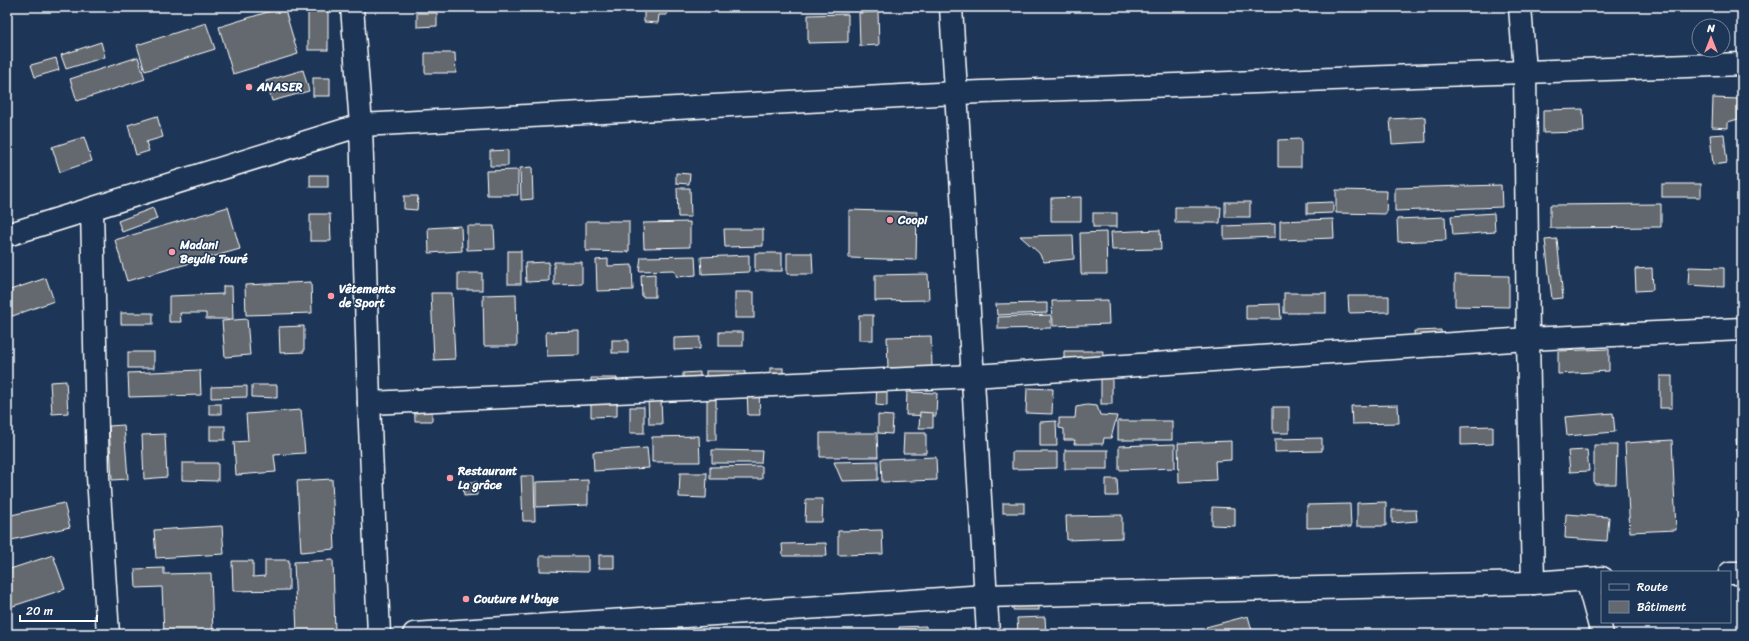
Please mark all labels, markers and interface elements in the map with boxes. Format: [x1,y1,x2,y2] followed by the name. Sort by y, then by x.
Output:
[1691,18,1731,58] north arrow
[1706,19,1715,38] text: N
[256,76,303,98] place label: ANASER
[244,82,254,92] marker: ANASER
[897,209,928,231] place label: Coopi
[885,215,895,225] marker: Coopi
[179,234,249,270] place label: Madani Beydie Touré
[167,247,177,257] marker: Madani Beydie Touré
[339,278,396,314] place label: Vêtements de Sport
[326,291,336,301] marker: Vêtements de Sport
[457,460,518,496] place label: Restaurant La grâce
[445,473,455,483] marker: Restaurant La grâce
[1601,571,1731,623] legend
[1637,576,1668,598] text: Route
[473,588,559,610] place label: Couture M'baye
[461,594,471,604] marker: Couture M'baye
[1637,596,1686,618] text: Bâtiment
[20,597,97,623] scale bar
[26,600,53,622] text: 20 m

